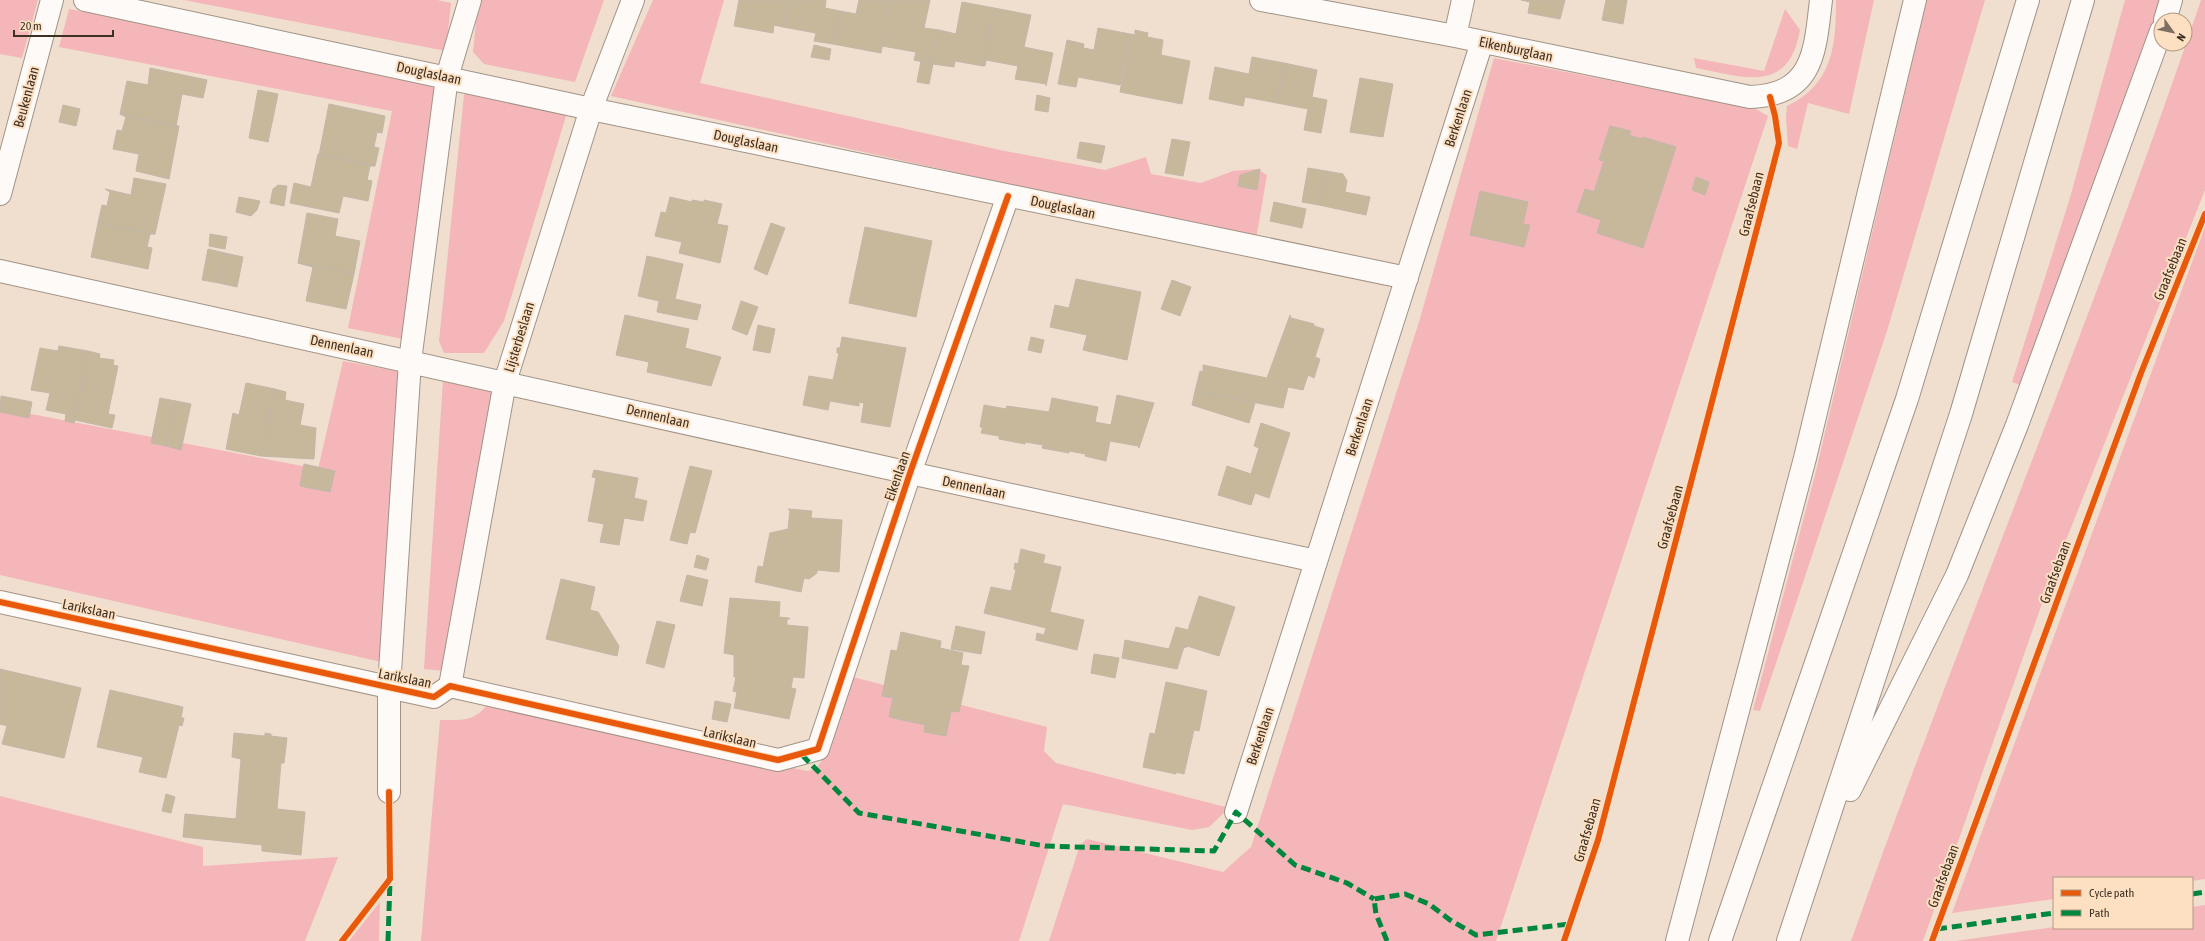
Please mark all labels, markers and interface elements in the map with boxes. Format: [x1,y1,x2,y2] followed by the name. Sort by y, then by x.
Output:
[14,12,113,38] scale bar
[2153,12,2193,52] north arrow
[20,19,42,33] text: 20 m
[2175,31,2188,43] text: N
[1478,33,1554,65] street label: Eikenburglaan
[395,58,463,88] street label: Douglaslaan
[10,65,42,129] street label: Beukenlaan
[1441,87,1475,149] street label: Berkenlaan
[712,126,780,156] street label: Douglaslaan
[1735,170,1767,238] street label: Graafsebaan
[1029,192,1097,222] street label: Douglaslaan
[2150,235,2190,303] street label: Graafsebaan
[501,300,537,374] street label: Lijsterbeslaan
[309,331,375,361] street label: Dennenlaan
[1342,396,1376,458] street label: Berkenlaan
[625,401,691,431] street label: Dennenlaan
[881,449,913,503] street label: Eikenlaan
[941,472,1007,502] street label: Dennenlaan
[1654,483,1686,551] street label: Graafsebaan
[2036,538,2074,606] street label: Graafsebaan
[61,596,117,622] street label: Larikslaan
[377,665,433,691] street label: Larikslaan
[1243,705,1277,767] street label: Berkenlaan
[702,723,758,751] street label: Larikslaan
[1570,796,1604,864] street label: Graafsebaan
[1924,842,1962,910] street label: Graafsebaan
[2053,877,2193,929] legend
[2089,886,2134,900] text: Cycle path
[2089,906,2110,920] text: Path

